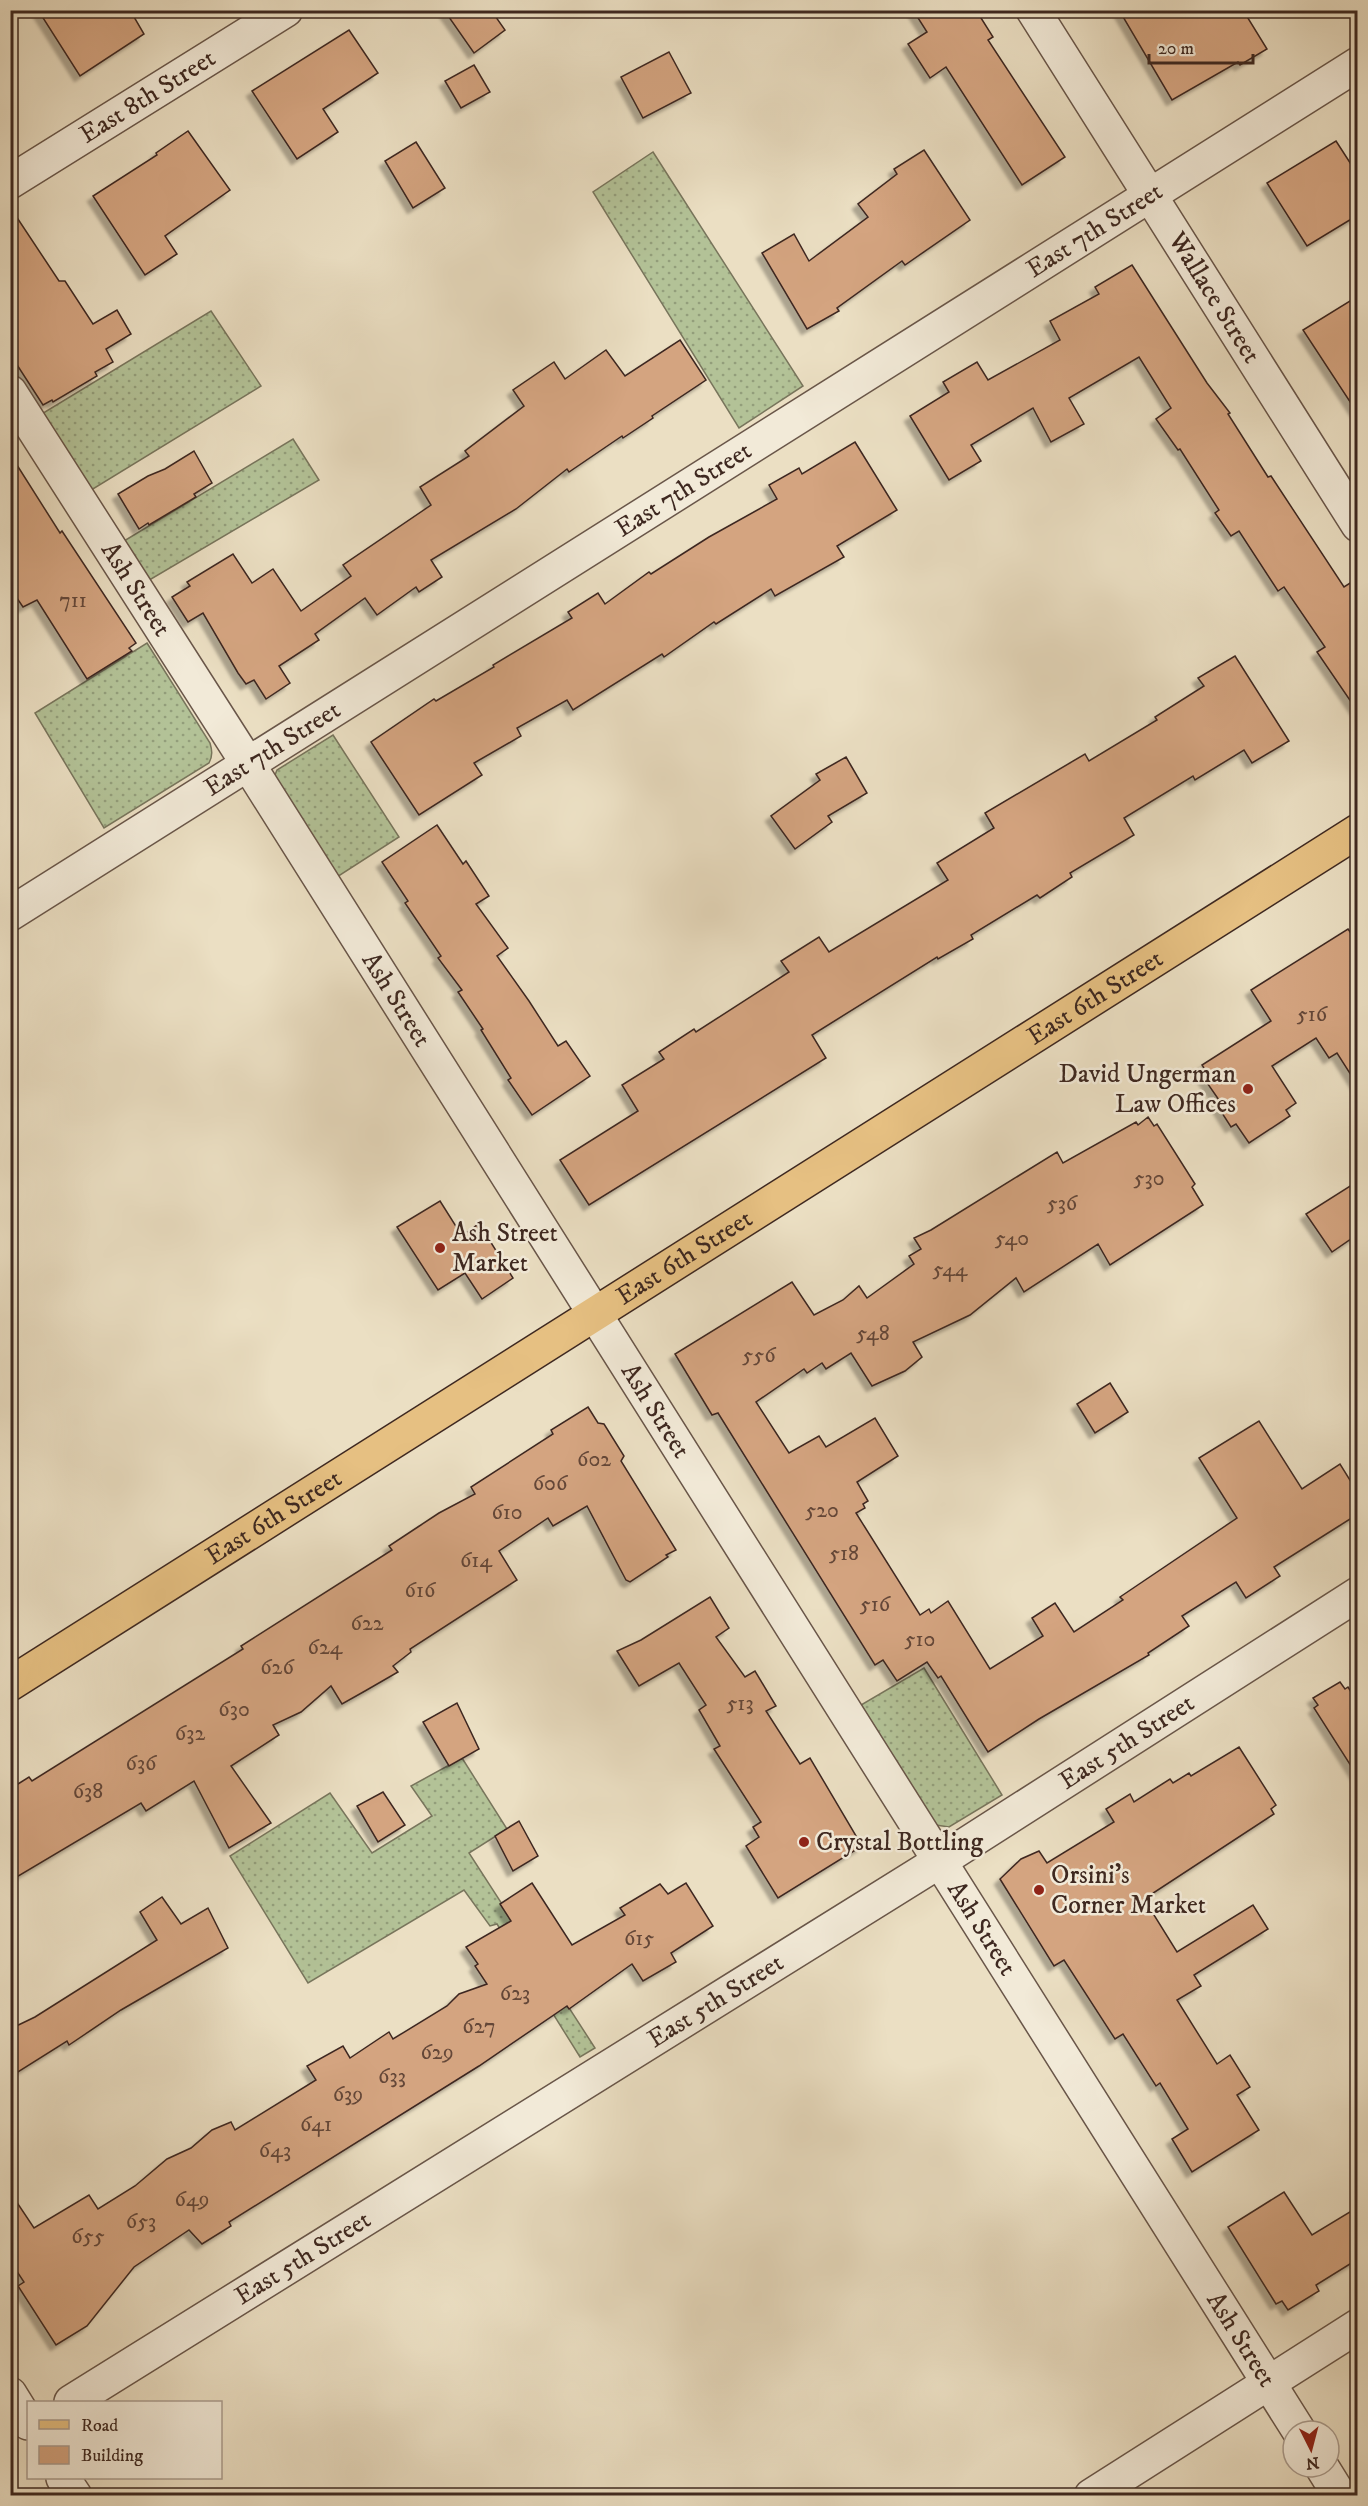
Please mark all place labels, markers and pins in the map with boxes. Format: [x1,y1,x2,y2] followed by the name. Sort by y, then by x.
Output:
[1059,1058,1236,1121] place label: David Ungerman Law Offices
[1241,1082,1255,1096] marker: David Ungerman Law Offices
[452,1217,558,1280] place label: Ash Street Market
[433,1241,447,1255] marker: Ash Street Market
[816,1826,983,1859] place label: Crystal Bottling
[797,1835,811,1849] marker: Crystal Bottling
[1051,1859,1206,1922] place label: Orsini's Corner Market
[1032,1883,1046,1897] marker: Orsini's Corner Market

